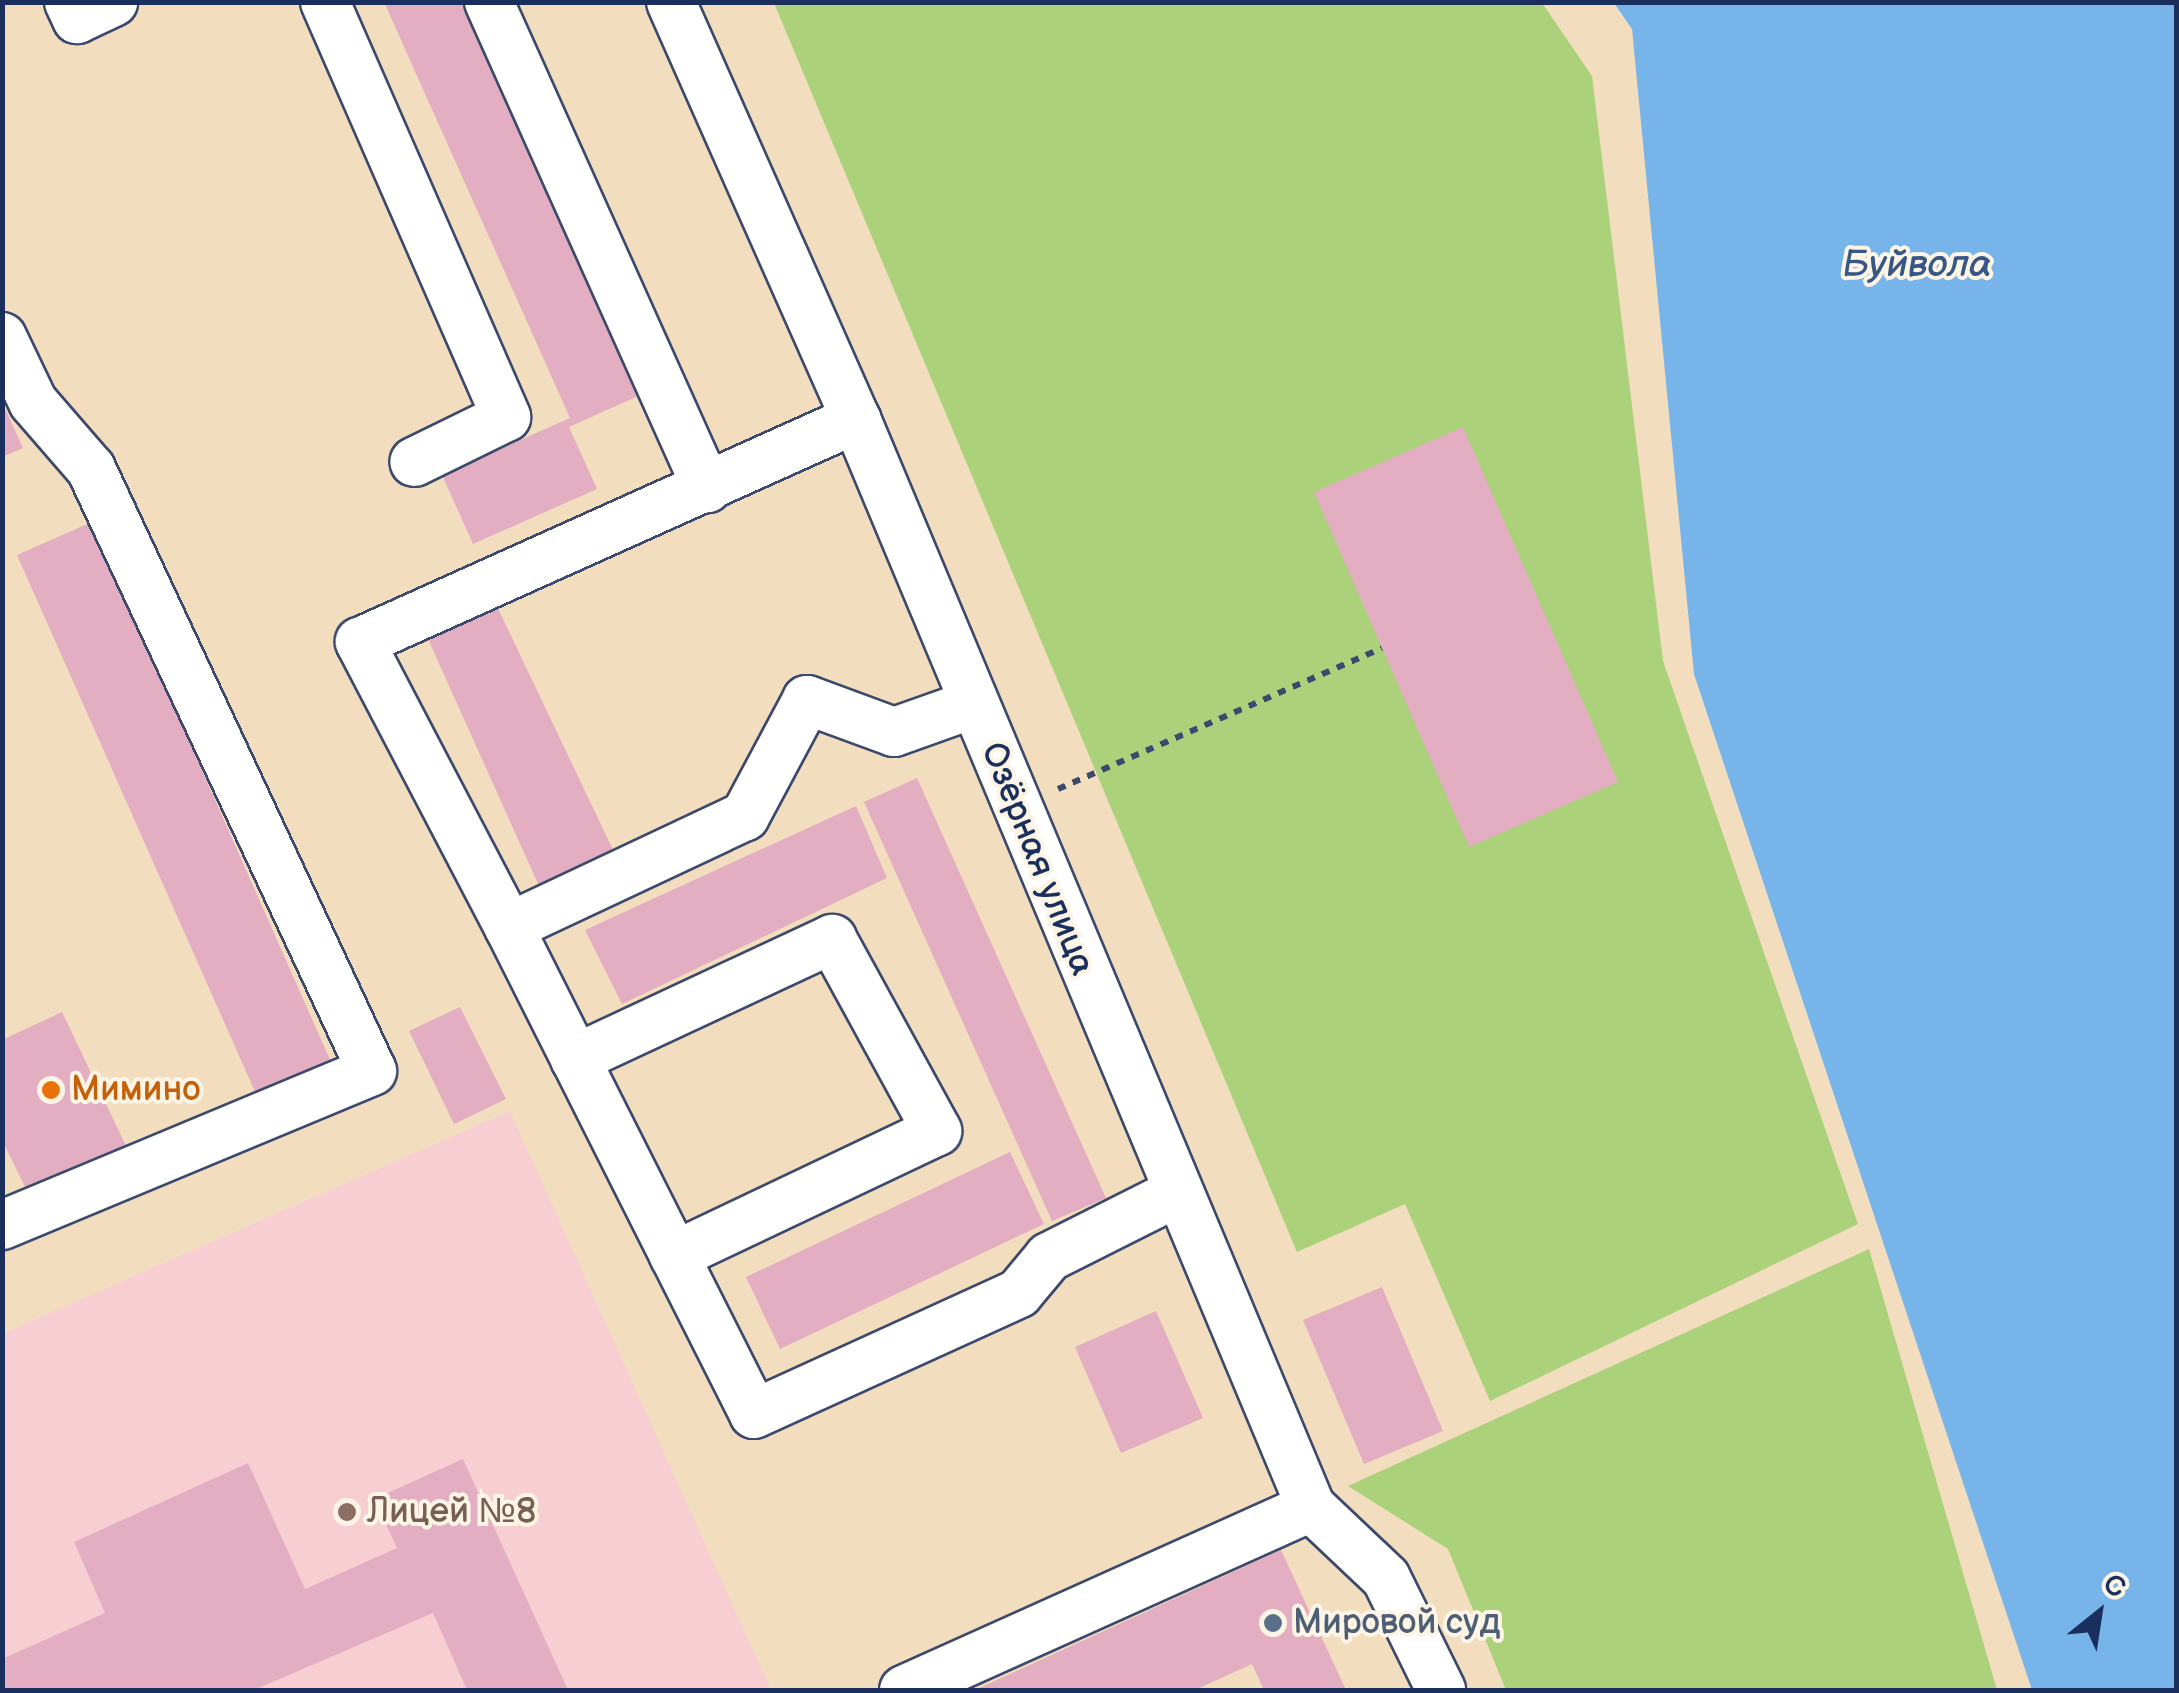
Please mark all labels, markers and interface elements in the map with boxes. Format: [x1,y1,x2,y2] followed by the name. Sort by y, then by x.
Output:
[1842,242,1992,288] water label: Буйвола
[971,737,1103,981] street label: Озёрная улица
[71,1069,200,1111] place label: Мимино
[40,1079,62,1101] marker: Мимино
[367,1491,536,1533] place label: Лицей №8
[336,1501,358,1523] marker: Лицей №8
[2049,1563,2149,1663] north arrow
[2098,1567,2131,1606] text: С
[1293,1602,1500,1644] place label: Мировой суд
[1262,1612,1284,1634] marker: Мировой суд

